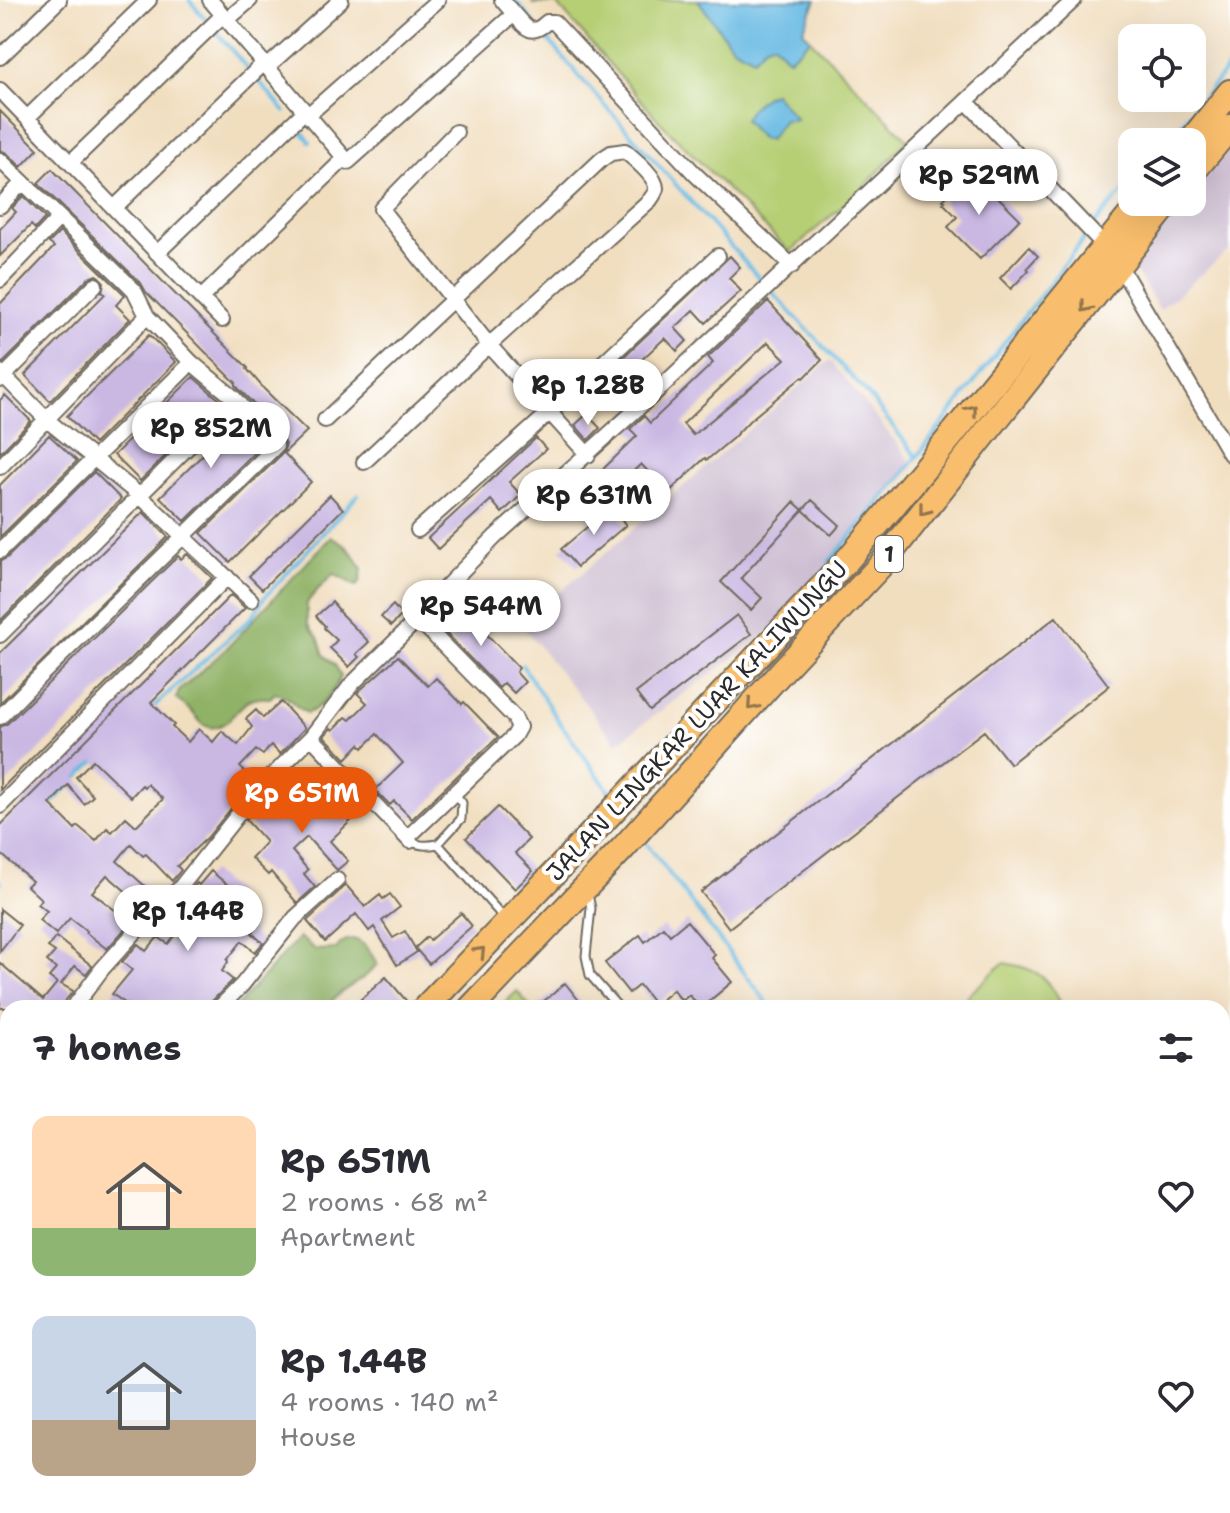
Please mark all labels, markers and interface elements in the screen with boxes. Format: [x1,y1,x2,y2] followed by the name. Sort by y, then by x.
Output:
[1118,24,1206,216] map controls
[1118,24,1206,112] button: locate
[1118,128,1206,216] button: layers
[905,149,1053,217] pin: Rp 529M
[918,157,1040,192] text: Rp 529M
[1081,298,1096,312] one-way arrow
[505,359,671,427] pin: Rp 1.28B
[531,367,645,402] text: Rp 1.28B
[137,402,285,470] pin: Rp 852M
[962,405,977,419] one-way arrow
[150,410,272,445] text: Rp 852M
[520,469,668,537] pin: Rp 631M
[536,477,652,512] text: Rp 631M
[919,501,934,516] one-way arrow
[875,536,903,572] road number: 1
[539,554,855,888] street label: JALAN LINGKAR LUAR KALIWUNGU
[407,580,555,648] pin: Rp 544M
[420,588,542,623] text: Rp 544M
[747,695,761,710] one-way arrow
[228,767,376,835] pin: Rp 651M
[244,775,360,810] text: Rp 651M
[105,885,271,953] pin: Rp 1.44B
[132,893,244,928] text: Rp 1.44B
[470,947,485,961] one-way arrow
[32,1025,181,1071] text: 7 homes
[1154,1026,1198,1070] icon: filters
[280,1138,431,1184] text: Rp 651M
[96,1148,192,1244] icon: home
[1154,1174,1198,1218] icon: heart
[280,1184,488,1219] text: 2 rooms · 68 m²
[280,1219,416,1254] text: Apartment
[280,1338,427,1384] text: Rp 1.44B
[96,1348,192,1444] icon: home
[1154,1374,1198,1418] icon: heart
[280,1384,499,1419] text: 4 rooms · 140 m²
[280,1419,356,1454] text: House

